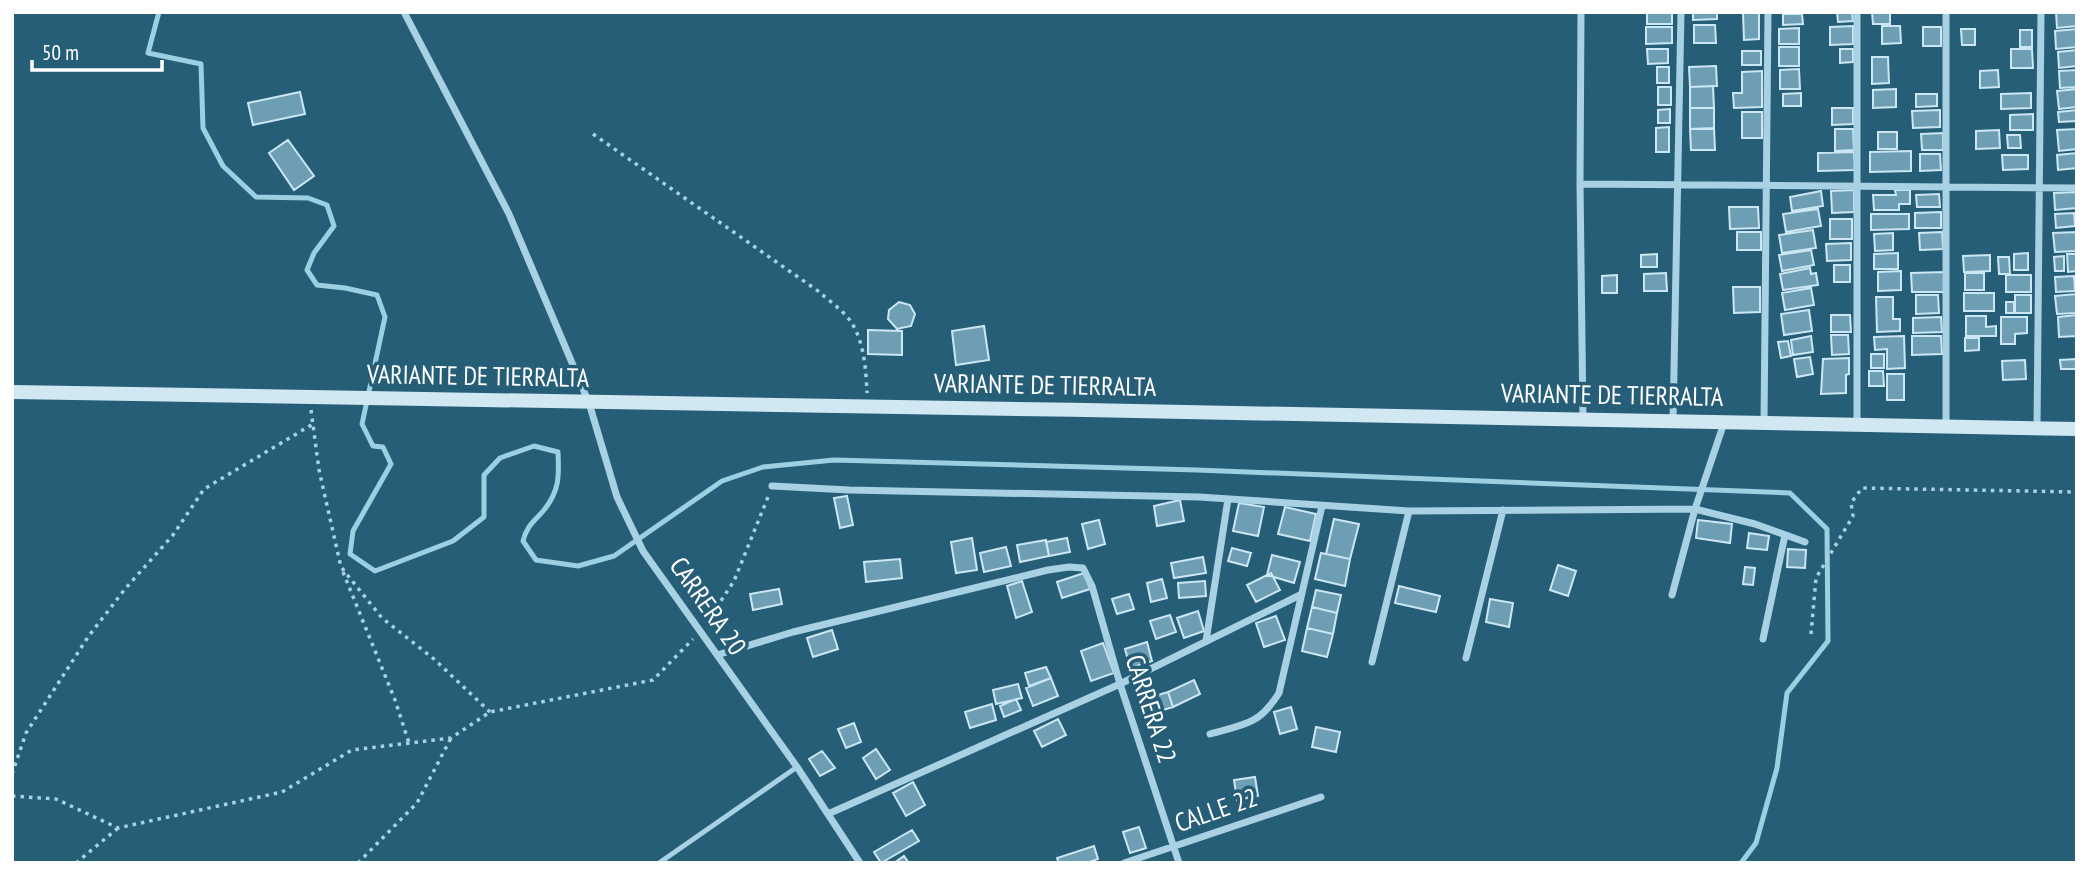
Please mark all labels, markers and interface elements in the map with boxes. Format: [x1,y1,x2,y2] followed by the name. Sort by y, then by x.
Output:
[32,28,161,72] scale bar
[42,39,79,66] text: 50 m
[366,357,590,394] street label: VARIANTE DE TIERRALTA
[933,366,1157,403] street label: VARIANTE DE TIERRALTA
[1500,376,1724,413] street label: VARIANTE DE TIERRALTA
[663,550,754,661] street label: CARRERA 20
[1118,651,1184,767] street label: CARRERA 22
[1170,780,1261,839] street label: CALLE 22

